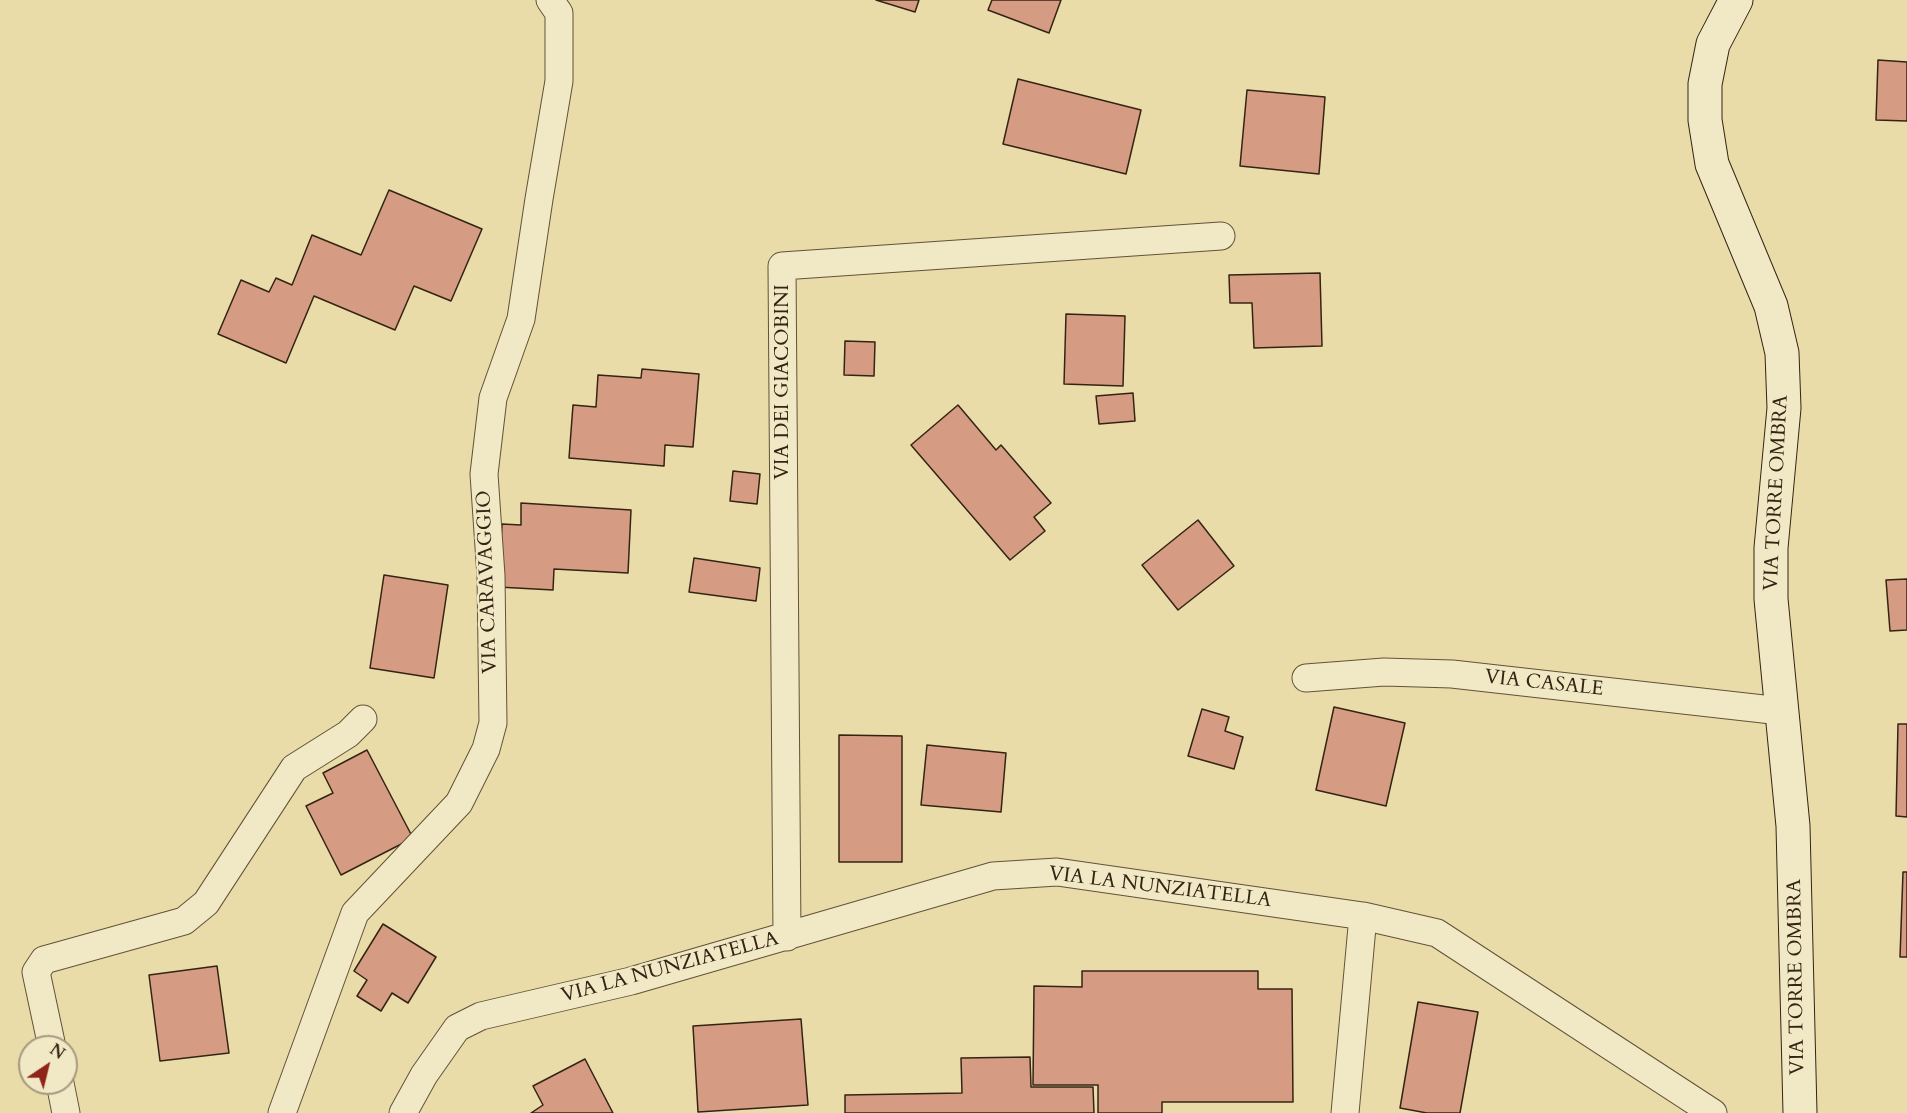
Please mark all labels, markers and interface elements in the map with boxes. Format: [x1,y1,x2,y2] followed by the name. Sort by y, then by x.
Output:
[771,284,795,480] street label: VIA DEI GIACOBINI
[1760,394,1794,592] street label: VIA TORRE OMBRA
[473,490,503,674] street label: VIA CARAVAGGIO
[1483,666,1605,702] street label: VIA CASALE
[1047,862,1273,914] street label: VIA LA NUNZIATELLA
[1783,879,1811,1075] street label: VIA TORRE OMBRA
[559,927,781,1009] street label: VIA LA NUNZIATELLA
[18,1035,78,1095] north arrow
[45,1039,69,1065] text: N

